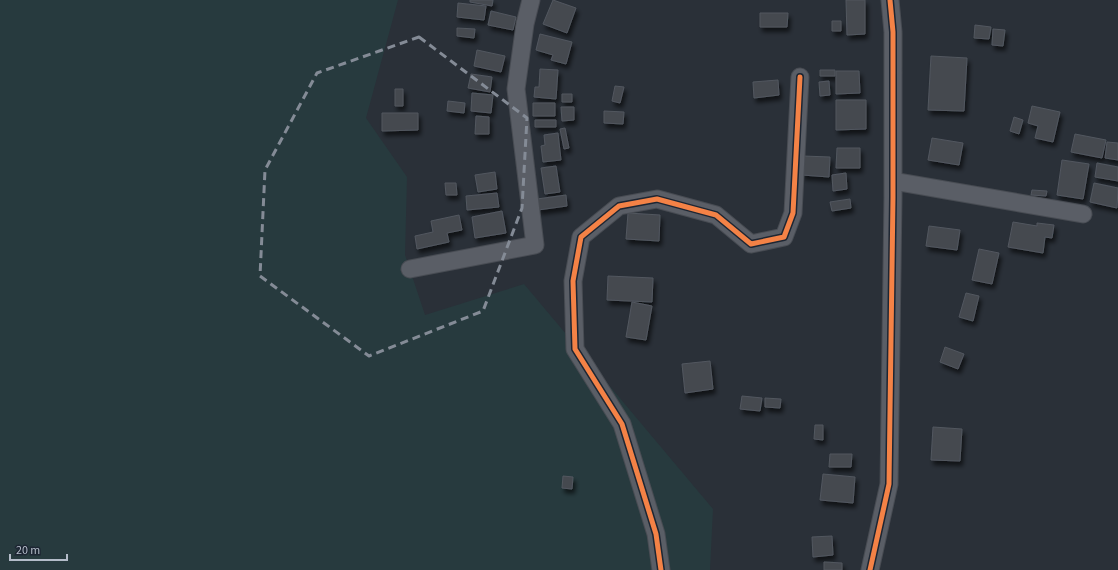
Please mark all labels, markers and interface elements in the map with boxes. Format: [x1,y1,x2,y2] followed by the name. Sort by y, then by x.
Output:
[10,536,67,562] scale bar
[16,542,40,559] text: 20 m

